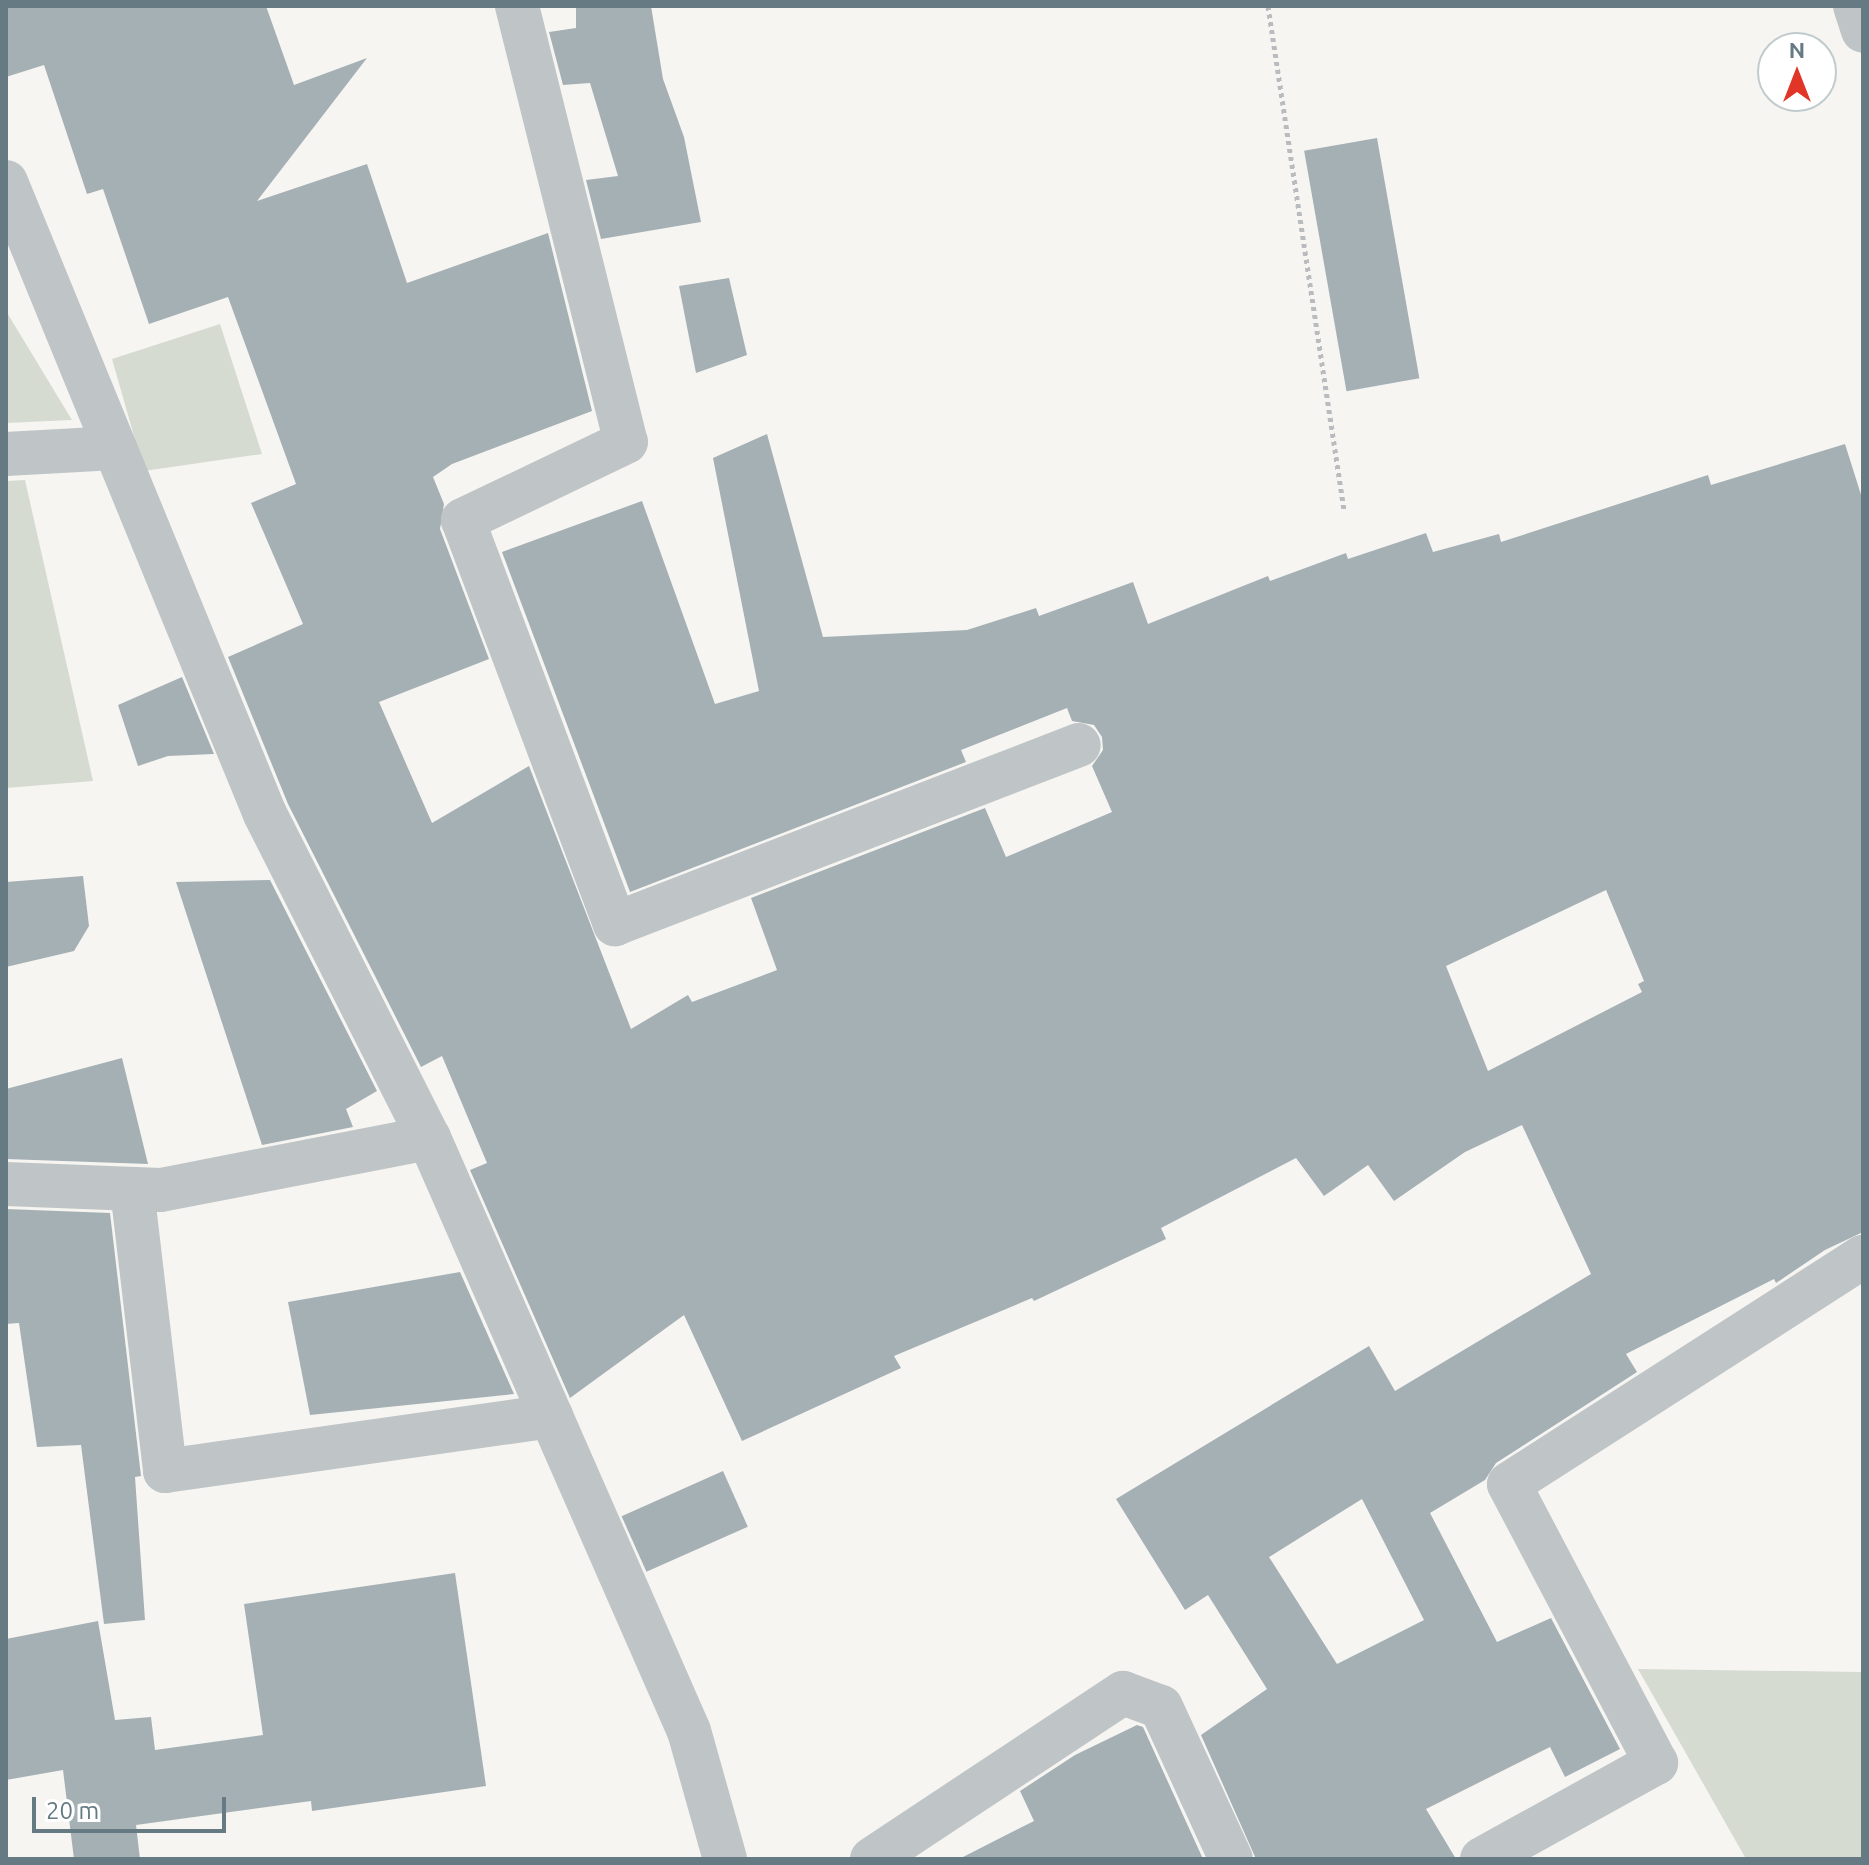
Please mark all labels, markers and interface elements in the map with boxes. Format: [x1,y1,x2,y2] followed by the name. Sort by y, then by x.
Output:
[1757,32,1837,112] north arrow
[1789,37,1805,62] text: N
[36,1781,230,1831] scale bar
[46,1797,99,1824] text: 20 m

